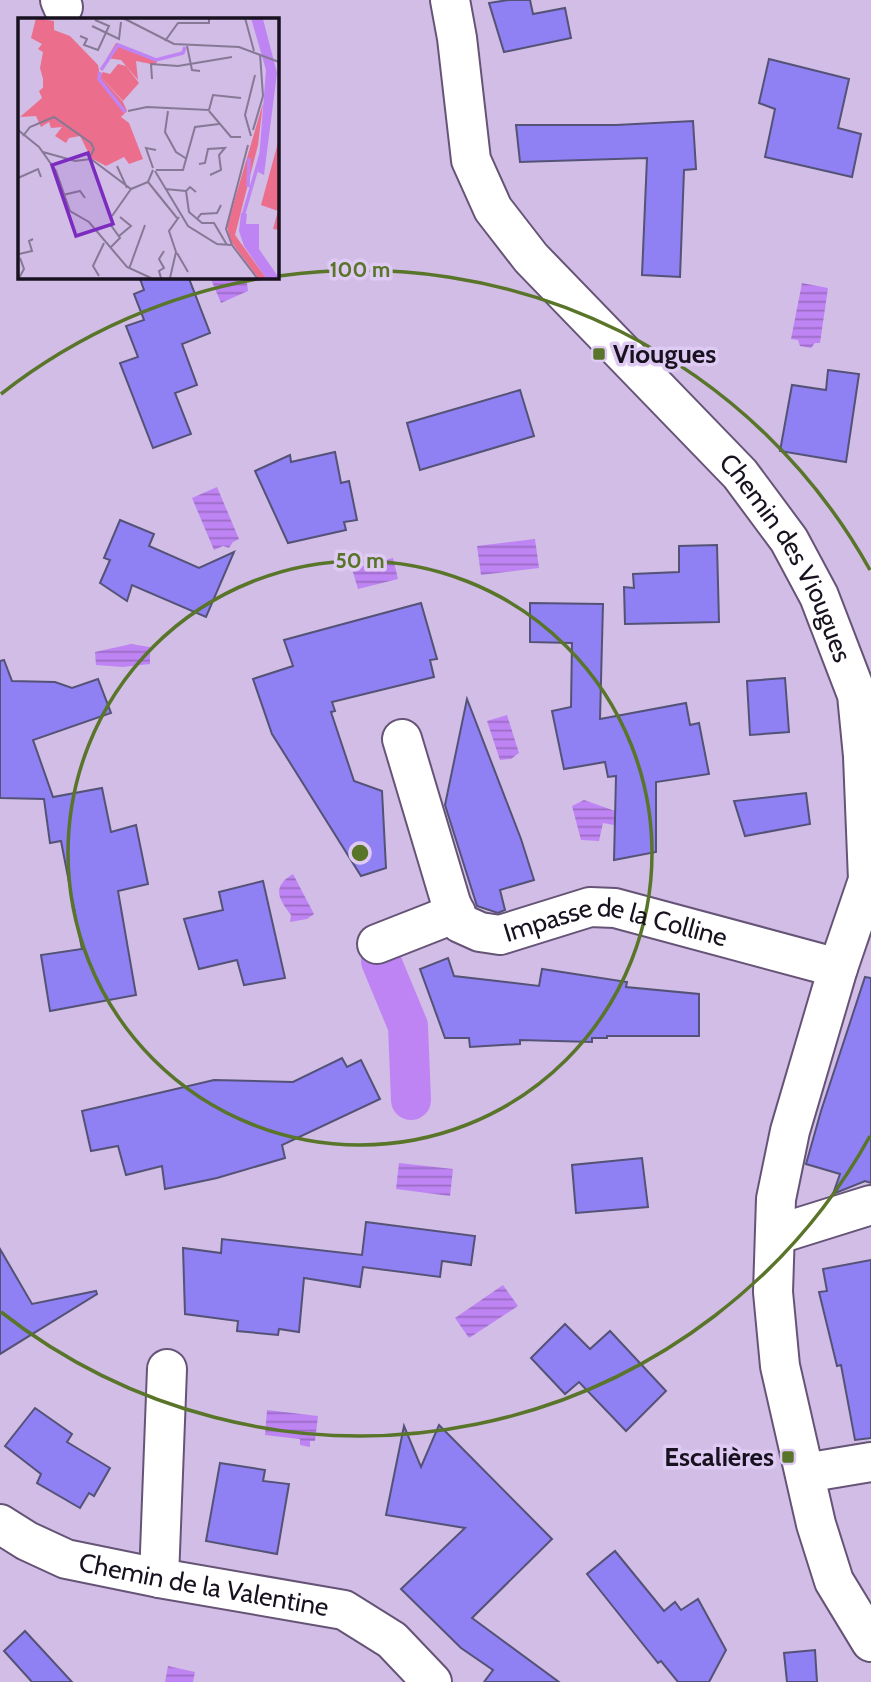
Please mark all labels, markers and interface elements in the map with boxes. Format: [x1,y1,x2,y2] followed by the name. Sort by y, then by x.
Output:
[18,18,278,278] inset map
[330,257,390,282] text: 100 m
[613,338,716,370] place label: Viougues
[591,346,607,362] marker: Viougues
[713,447,859,667] street label: Chemin des Viougues
[335,548,385,573] text: 50 m
[348,841,372,865] centre of rings
[499,891,731,954] street label: Impasse de la Colline
[664,1441,774,1473] place label: Escalières
[780,1449,796,1465] marker: Escalières
[76,1546,331,1623] street label: Chemin de la Valentine

